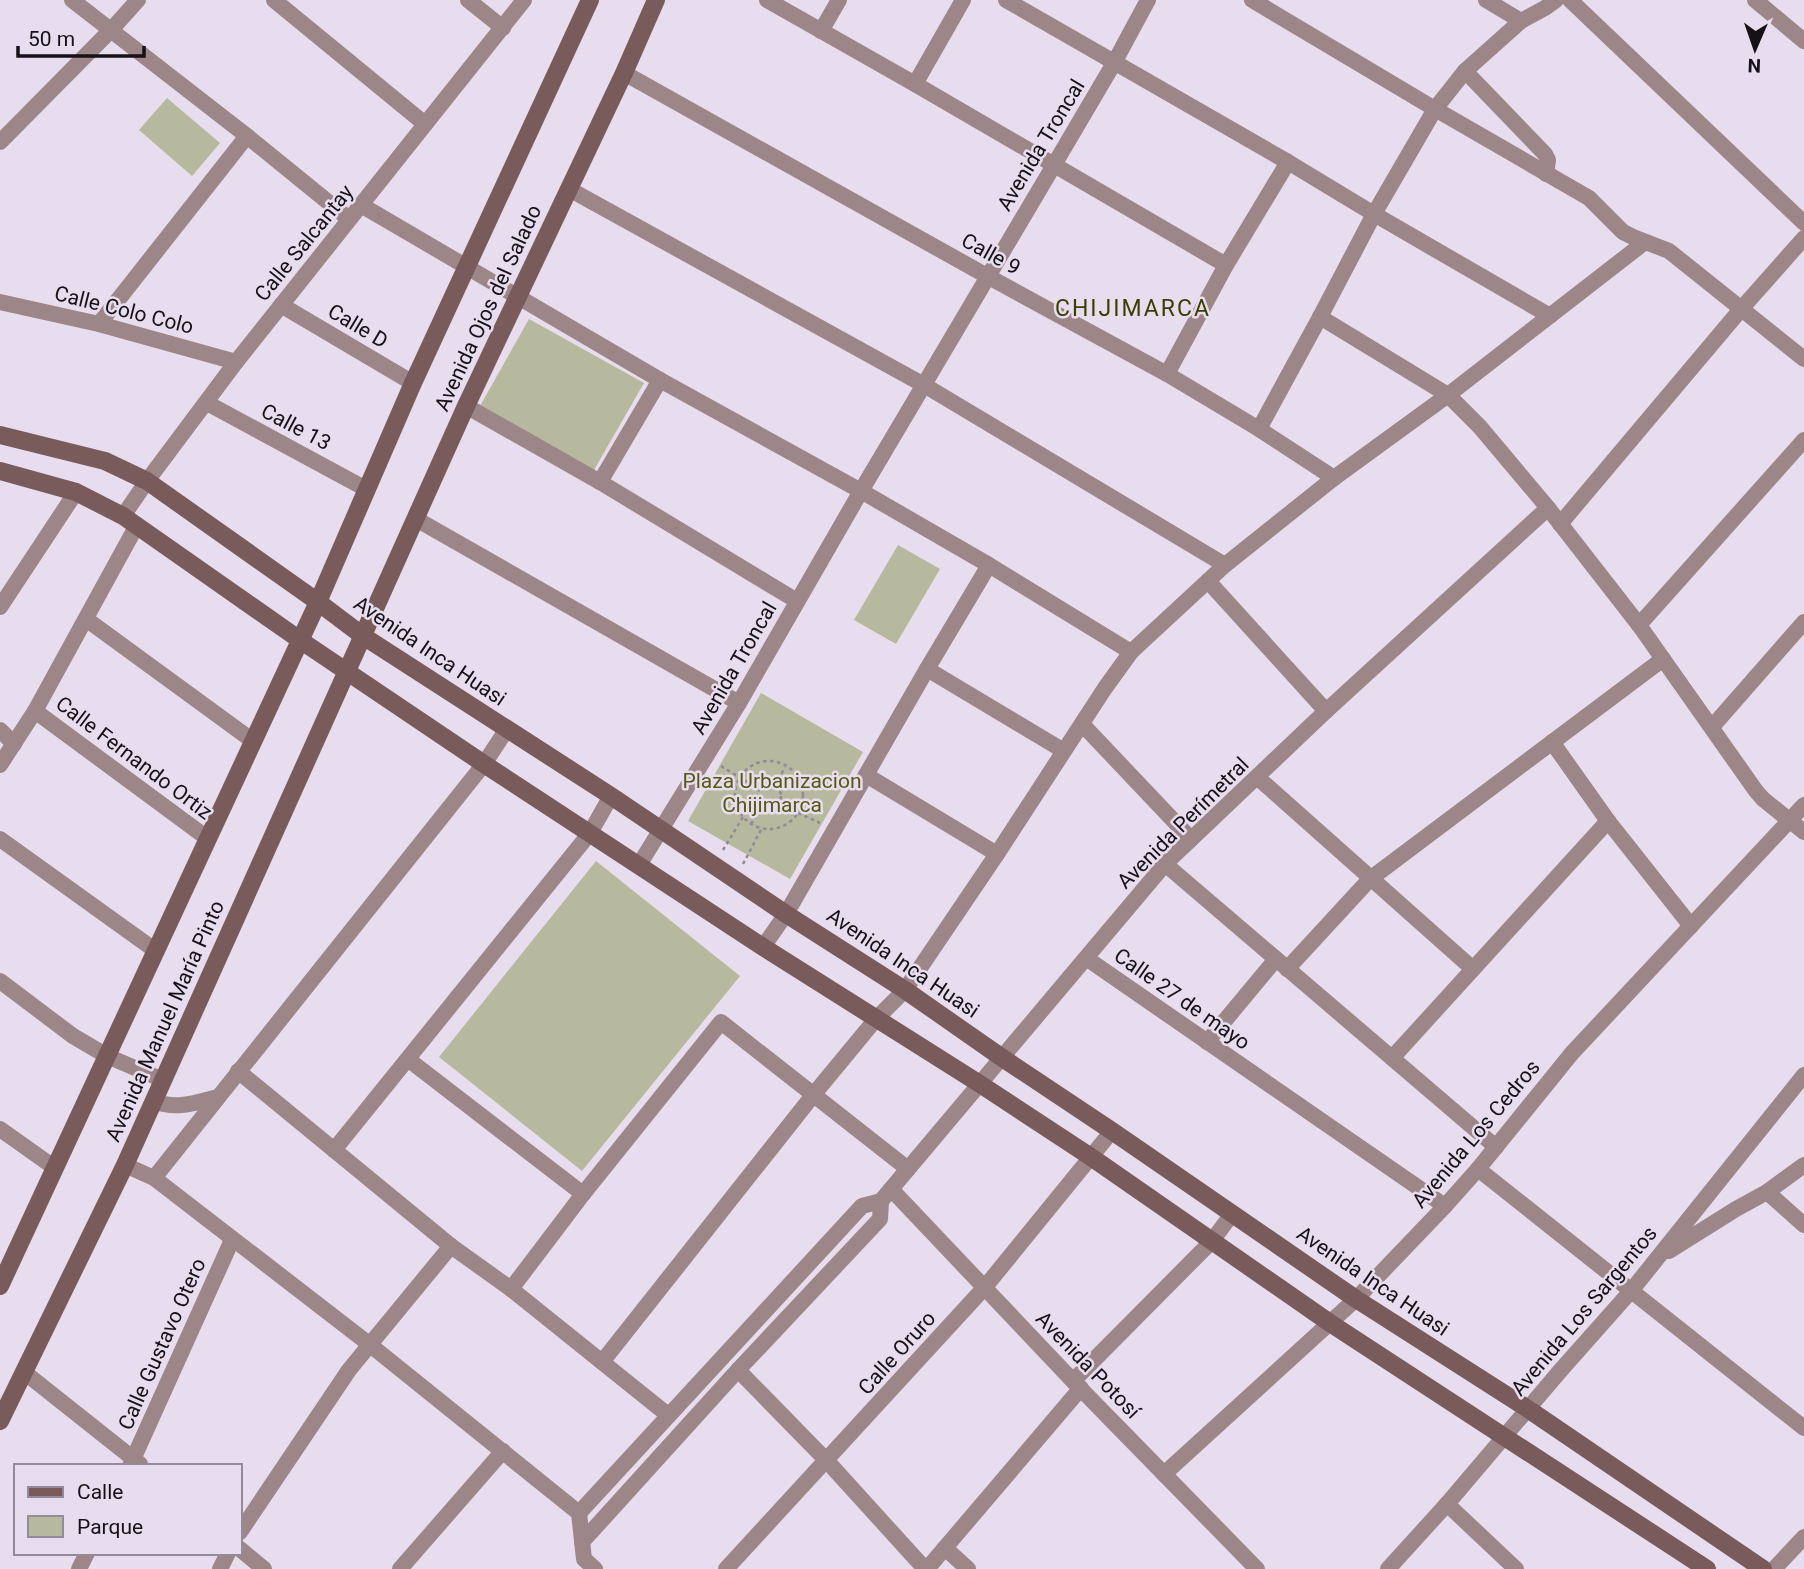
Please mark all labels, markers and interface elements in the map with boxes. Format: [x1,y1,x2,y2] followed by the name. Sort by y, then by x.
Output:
[18,14,144,58] scale bar
[1720,14,1790,84] north arrow
[28,27,75,51] text: 50 m
[1747,54,1762,77] text: N
[992,75,1090,215] street label: Avenida Troncal
[250,180,358,306] street label: Calle Salcantay
[430,201,546,415] street label: Avenida Ojos del Salado
[957,228,1025,280] street label: Calle 9
[52,281,196,339] street label: Calle Colo Colo
[1055,295,1211,322] district label: CHIJIMARCA
[324,299,392,353] street label: Calle D
[257,399,335,455] street label: Calle 13
[349,591,511,711] street label: Avenida Inca Huasi
[686,598,782,738] street label: Avenida Troncal
[51,691,217,825] street label: Calle Fernando Ortiz
[1112,752,1254,894] street label: Avenida Perímetral
[683,769,862,817] park label: Plaza Urbanizacion Chijimarca
[101,897,229,1145] street label: Avenida Manuel María Pinto
[822,903,984,1023] street label: Avenida Inca Huasi
[1110,943,1254,1055] street label: Calle 27 de mayo
[1407,1055,1545,1213] street label: Avenida Los Cedros
[1292,1221,1454,1341] street label: Avenida Inca Huasi
[1506,1221,1662,1401] street label: Avenida Los Sargentos
[113,1255,211,1433] street label: Calle Gustavo Otero
[853,1306,941,1400] street label: Calle Oruro
[1031,1307,1146,1424] street label: Avenida Potosí
[14,1464,242,1555] legend
[77,1480,123,1504] text: Calle
[77,1515,143,1539] text: Parque

